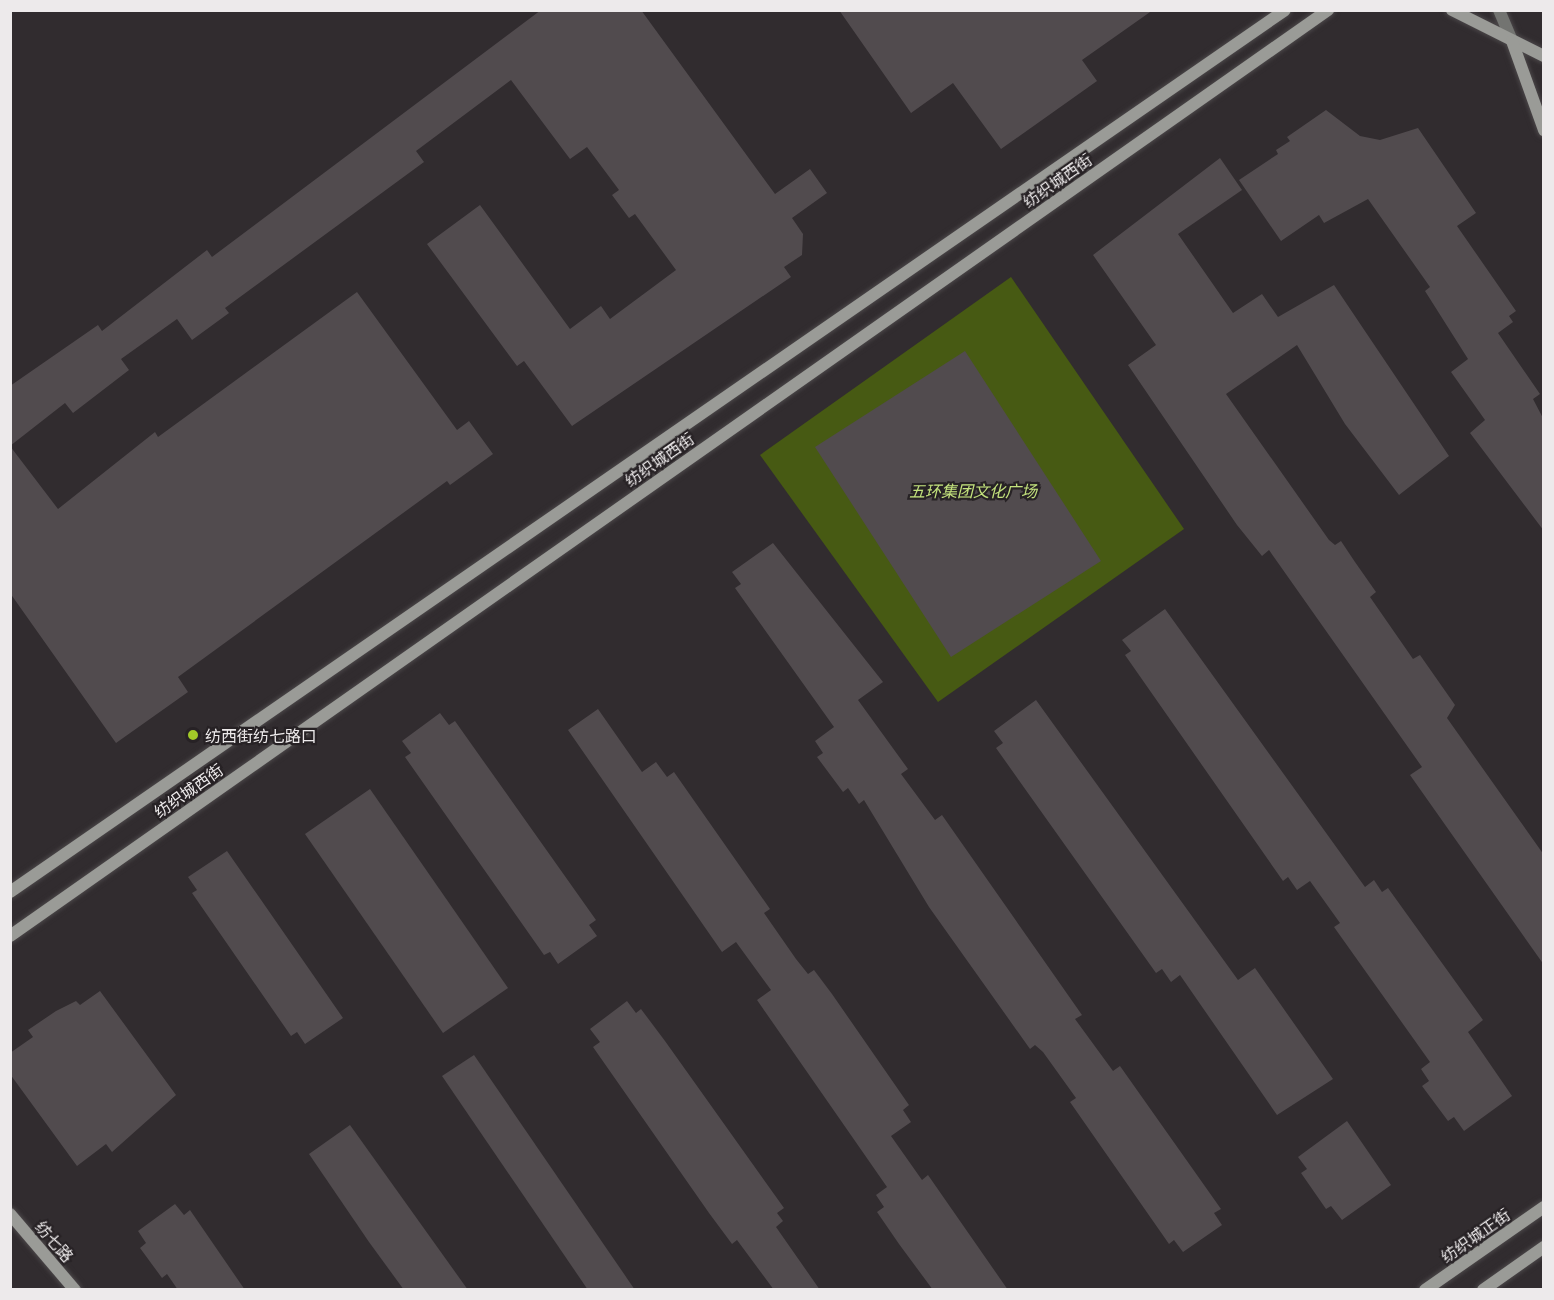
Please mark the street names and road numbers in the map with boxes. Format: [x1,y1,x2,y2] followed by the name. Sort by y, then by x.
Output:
[1019,149,1095,211] street label: 纺织城西街
[621,428,697,490] street label: 纺织城西街
[150,759,226,821] street label: 纺织城西街
[1437,1204,1513,1266] street label: 纺织城正街
[32,1217,78,1265] street label: 纺七路

